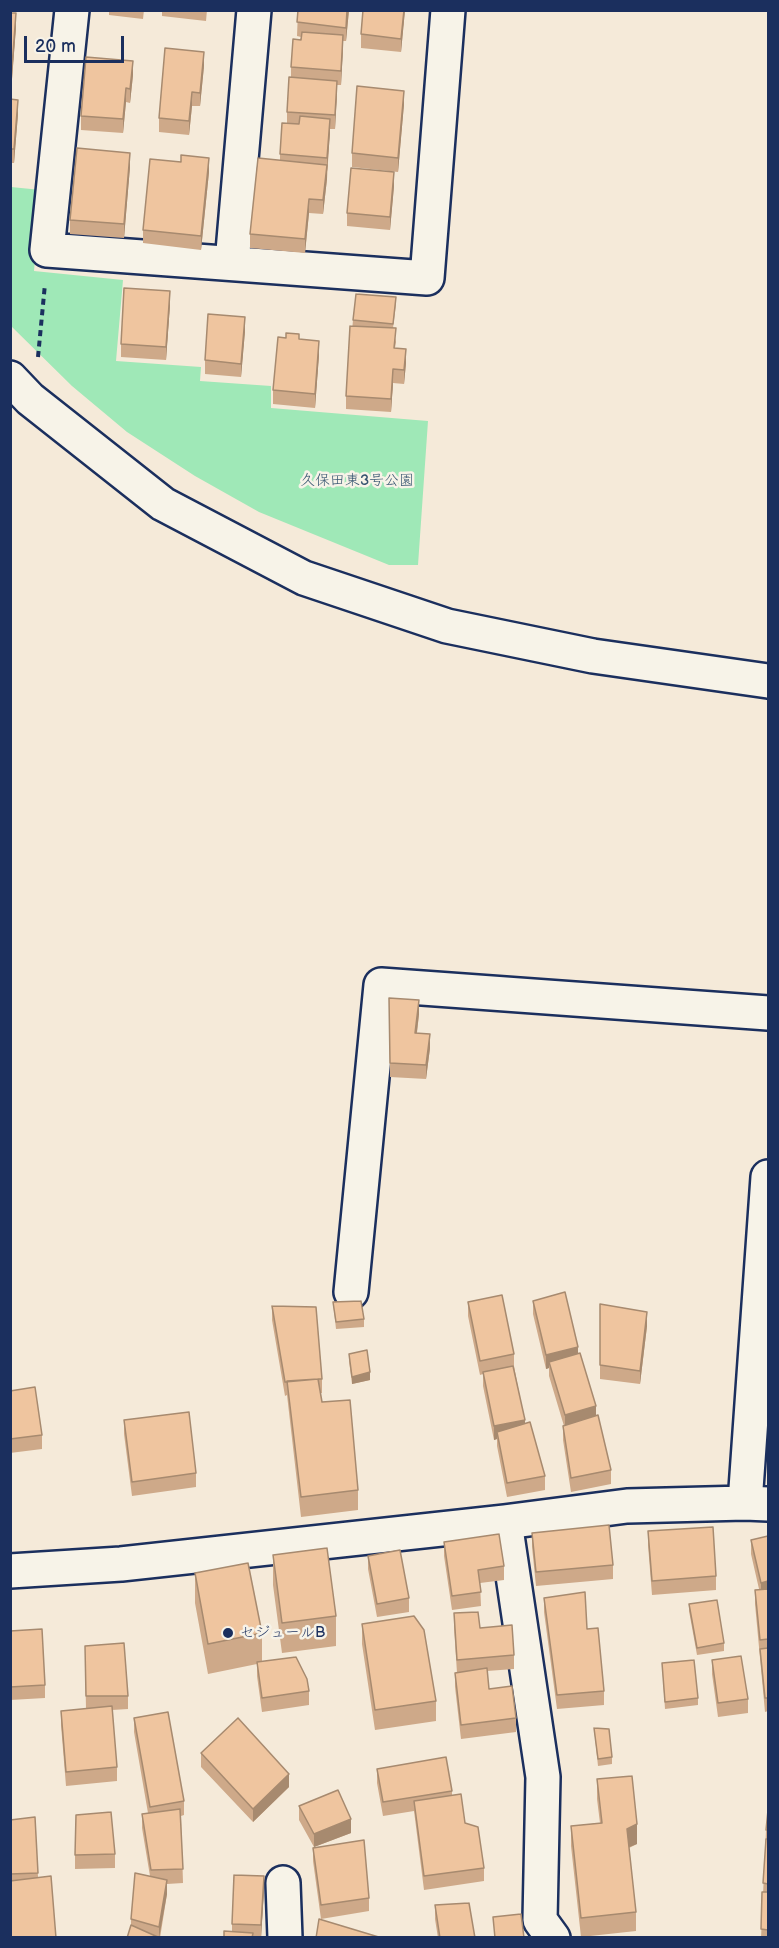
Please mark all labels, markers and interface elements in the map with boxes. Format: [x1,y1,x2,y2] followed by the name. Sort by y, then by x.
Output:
[27,24,128,62] scale bar
[35,36,76,57] text: 20 m
[300,472,414,490] park label: 久保田東3号公園
[240,1624,325,1642] place label: セジュールB
[221,1626,235,1640] marker: セジュールB

